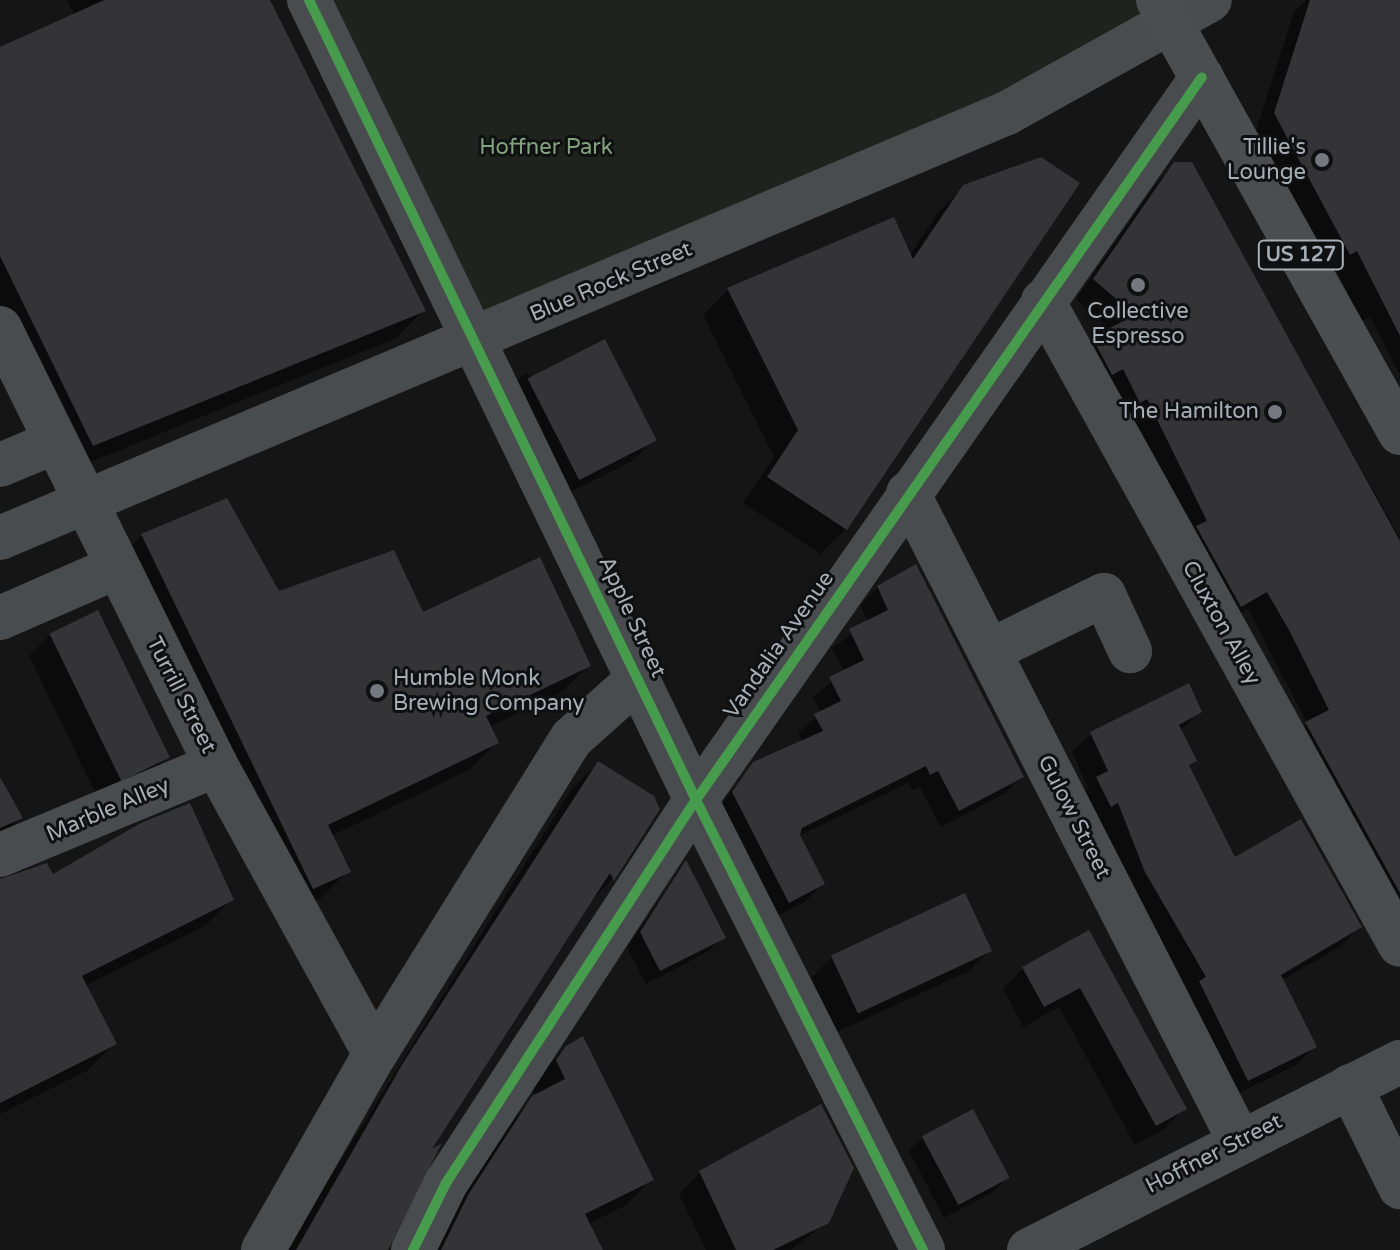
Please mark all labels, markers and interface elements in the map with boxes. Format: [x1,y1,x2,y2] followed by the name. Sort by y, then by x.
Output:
[1227,134,1306,186] place label: Tillie's Lounge
[479,135,613,161] park label: Hoffner Park
[1313,151,1331,169] marker: Tillie's Lounge
[526,236,696,328] street label: Blue Rock Street
[1257,239,1345,271] road number: US 127
[1129,276,1147,294] marker: Collective Espresso
[1087,298,1189,350] place label: Collective Espresso
[1119,399,1259,425] place label: The Hamilton
[1266,403,1284,421] marker: The Hamilton
[592,552,672,682] street label: Apple Street
[1176,556,1266,690] street label: Cluxton Alley
[718,566,840,724] street label: Vandalia Avenue
[140,632,222,758] street label: Turrill Street
[393,665,584,716] place label: Humble Monk Brewing Company
[368,682,386,700] marker: Humble Monk Brewing Company
[1032,751,1116,883] street label: Gulow Street
[43,772,173,848] street label: Marble Alley
[1141,1108,1287,1200] street label: Hoffner Street

